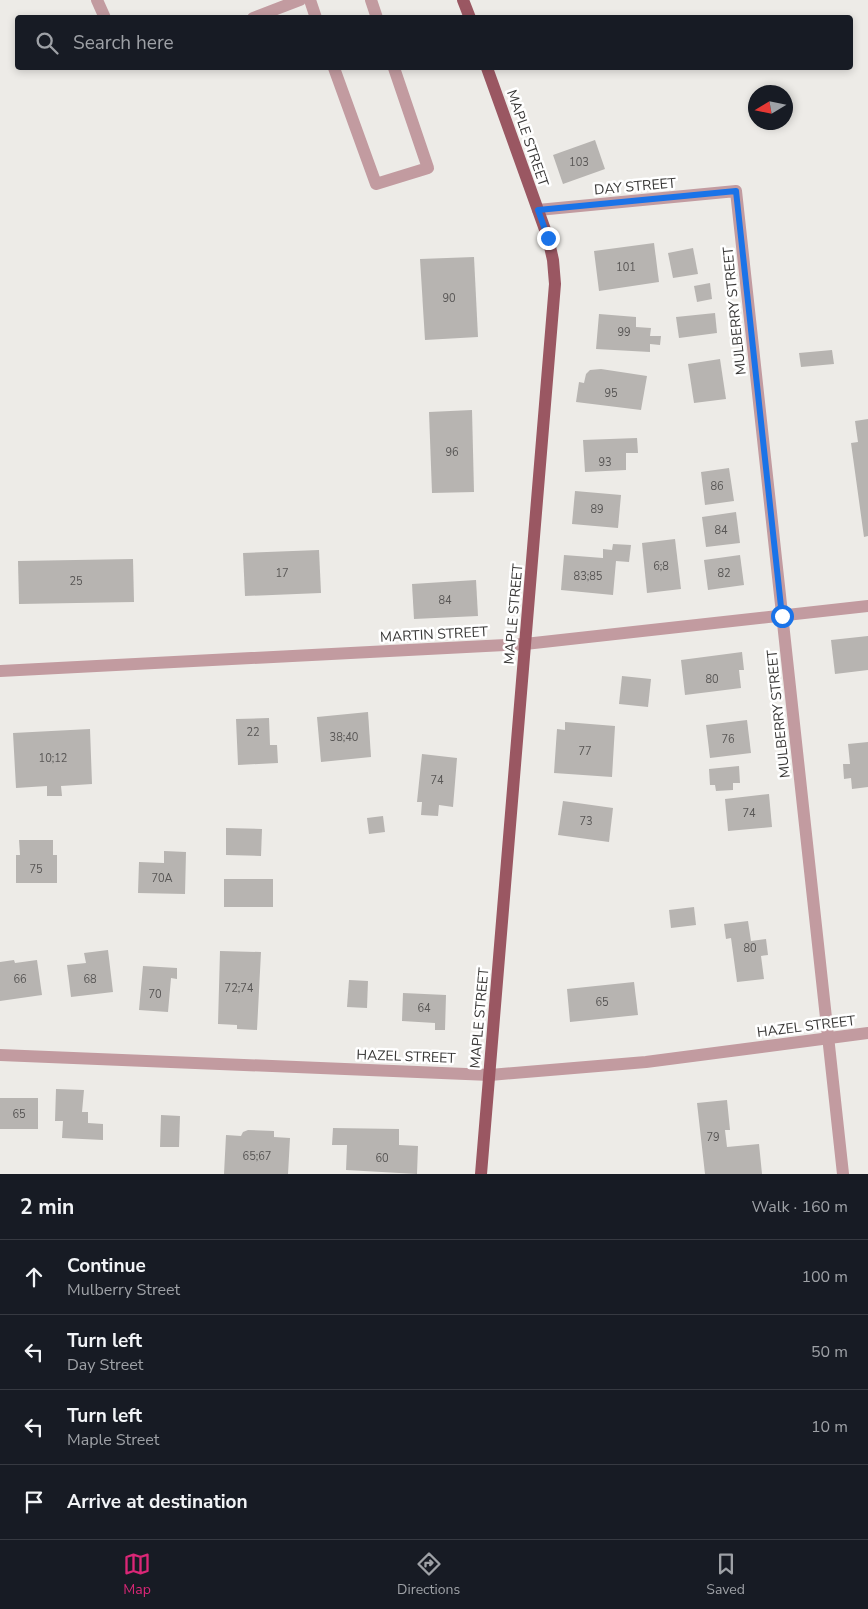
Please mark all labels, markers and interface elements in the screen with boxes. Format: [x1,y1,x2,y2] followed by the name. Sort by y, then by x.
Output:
[15,15,853,70] search box
[33,29,61,57] icon: search
[73,30,174,56] text: Search here
[748,85,793,130] north arrow
[502,87,553,190] street label: MAPLE STREET
[569,155,589,170] house number: 103
[593,173,677,200] street label: DAY STREET
[537,227,560,250] route end
[718,245,751,376] street label: MULBERRY STREET
[616,260,636,275] house number: 101
[442,291,456,306] house number: 90
[617,325,631,340] house number: 99
[604,386,618,401] house number: 95
[445,445,459,460] house number: 96
[598,455,612,470] house number: 93
[710,479,724,494] house number: 86
[590,502,604,517] house number: 89
[714,523,728,538] house number: 84
[653,559,669,574] house number: 6;8
[500,562,527,665] street label: MAPLE STREET
[275,566,289,581] house number: 17
[717,566,731,581] house number: 82
[574,569,603,584] house number: 83;85
[69,574,83,589] house number: 25
[438,593,452,608] house number: 84
[771,605,794,628] route start
[380,622,489,647] street label: MARTIN STREET
[762,648,795,779] street label: MULBERRY STREET
[705,672,719,687] house number: 80
[246,725,260,740] house number: 22
[330,730,359,745] house number: 38;40
[721,732,735,747] house number: 76
[578,744,592,759] house number: 77
[39,751,67,766] house number: 10;12
[430,773,444,788] house number: 74
[742,806,756,821] house number: 74
[579,814,593,829] house number: 73
[29,862,43,877] house number: 75
[151,871,173,886] house number: 70A
[743,941,757,956] house number: 80
[466,966,493,1069] street label: MAPLE STREET
[13,972,27,987] house number: 66
[83,972,97,987] house number: 68
[225,981,254,996] house number: 72;74
[148,987,162,1002] house number: 70
[595,995,609,1010] house number: 65
[417,1001,431,1016] house number: 64
[756,1011,857,1042] street label: HAZEL STREET
[356,1045,456,1068] street label: HAZEL STREET
[12,1107,26,1122] house number: 65
[706,1130,720,1145] house number: 79
[243,1149,271,1164] house number: 65;67
[375,1151,389,1166] house number: 60
[20,1193,74,1221] text: 2 min
[752,1196,848,1218] text: Walk · 160 m
[67,1253,146,1279] text: Continue
[20,1263,48,1291] icon: ahead
[801,1266,848,1288] text: 100 m
[67,1279,180,1301] text: Mulberry Street
[67,1328,142,1354] text: Turn left
[20,1338,48,1366] icon: left
[811,1341,848,1363] text: 50 m
[67,1354,143,1376] text: Day Street
[67,1403,142,1429] text: Turn left
[20,1413,48,1441] icon: left
[811,1416,848,1438] text: 10 m
[67,1429,159,1451] text: Maple Street
[20,1488,48,1516] icon: arrive
[67,1489,248,1515] text: Arrive at destination
[123,1550,151,1599] tab: Map
[397,1550,460,1599] tab: Directions
[706,1550,745,1599] tab: Saved

